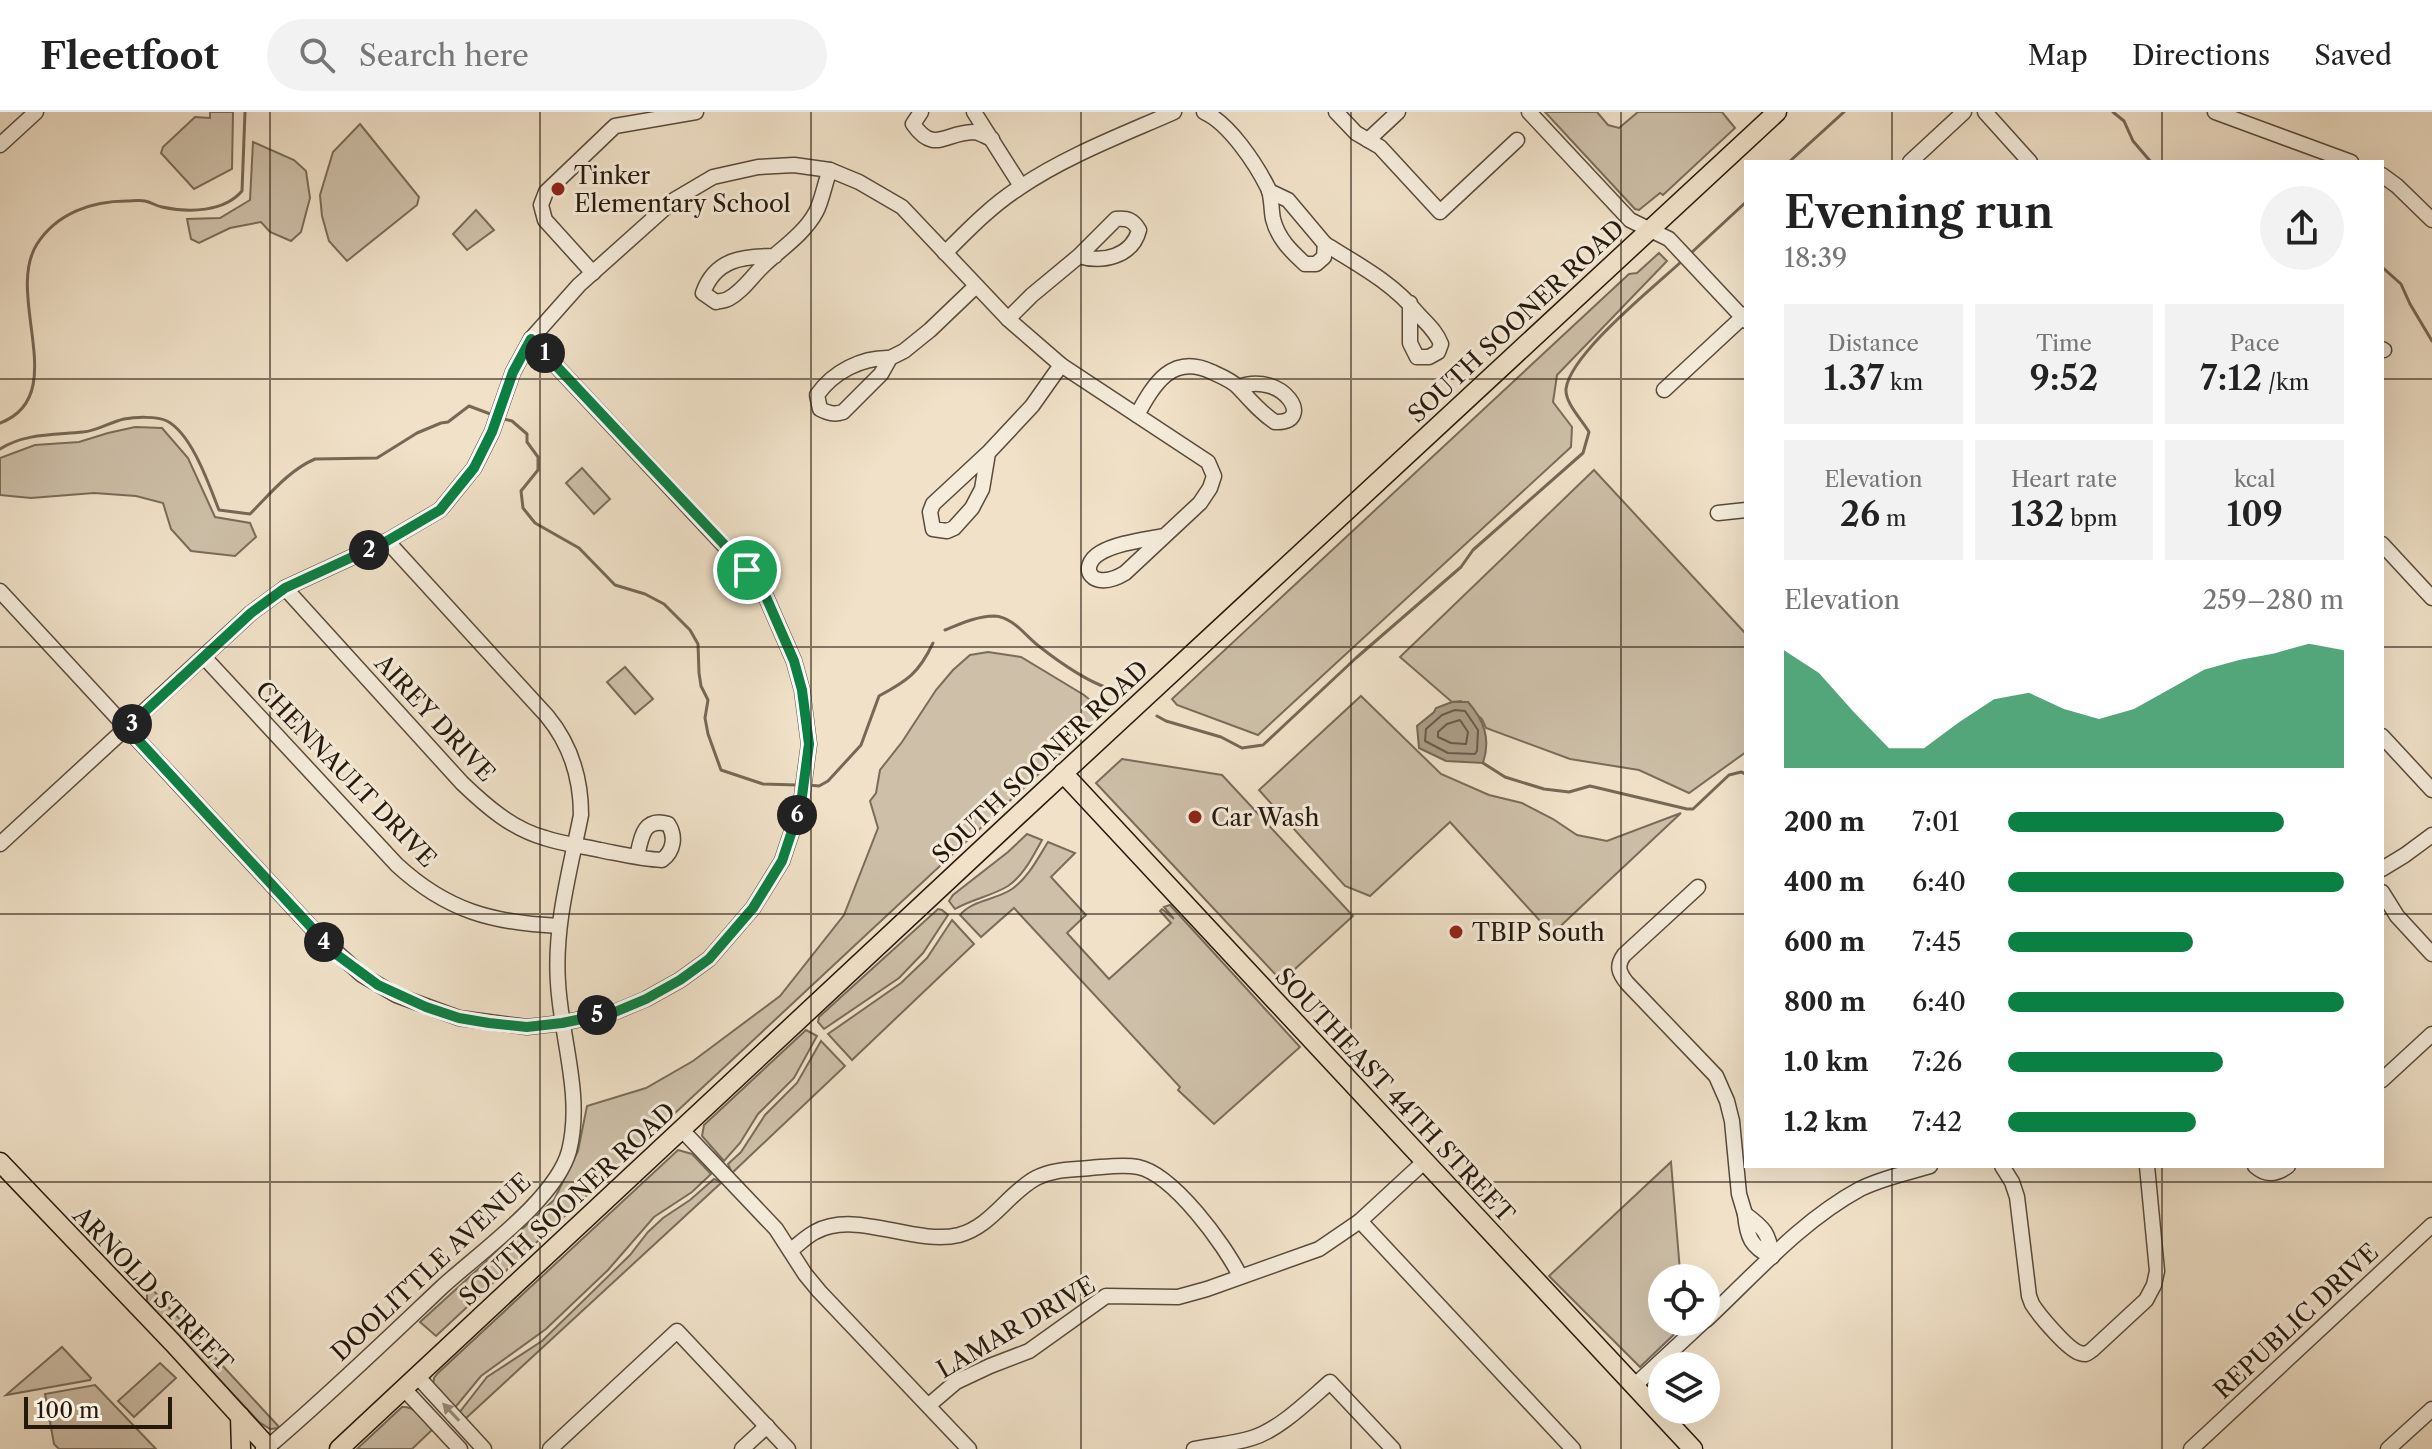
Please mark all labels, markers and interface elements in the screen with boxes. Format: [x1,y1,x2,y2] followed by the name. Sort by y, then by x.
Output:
[267,19,827,91] search box
[40,32,219,79] text: Fleetfoot
[295,33,339,77] icon: search
[359,37,529,74] text: Search here
[2028,38,2088,72] text: Map
[2132,38,2270,72] text: Directions
[2314,38,2392,72] text: Saved
[574,161,791,218] place label: Tinker Elementary School
[549,180,567,198] marker: Tinker Elementary School
[1784,185,2054,239] text: Evening run
[2260,186,2344,270] button: share
[1402,213,1630,429] street label: SOUTH SOONER ROAD
[1784,242,1847,274] text: 18:39
[1828,330,1919,357] text: Distance
[2036,330,2092,357] text: Time
[2230,330,2280,357] text: Pace
[525,333,565,373] pin: 1
[540,339,550,366] text: 1
[1823,357,1884,399] text: 1.37
[2030,357,2098,399] text: 9:52
[2200,357,2262,399] text: 7:12
[1884,369,1923,396] text: km
[2262,369,2309,396] text: /km
[1824,466,1922,493] text: Elevation
[2011,466,2117,493] text: Heart rate
[2234,466,2275,493] text: kcal
[1840,493,1880,535] text: 26
[2010,493,2064,535] text: 132
[2226,493,2283,535] text: 109
[1880,505,1907,532] text: m
[2064,505,2118,532] text: bpm
[349,530,389,570] pin: 2
[363,536,376,563] text: 2
[713,536,781,604] pin
[725,548,769,592] icon: arrive
[1784,584,1900,616] text: Elevation
[2202,584,2344,616] text: 259–280 m
[368,648,501,787] street label: AIREY DRIVE
[926,654,1154,870] street label: SOUTH SOONER ROAD
[250,675,442,873] street label: CHENNAULT DRIVE
[112,704,152,744] pin: 3
[126,710,138,737] text: 3
[777,795,817,835] pin: 6
[790,801,804,828] text: 6
[1211,803,1320,832] place label: Car Wash
[1784,806,1865,838] text: 200 m
[1912,806,1960,838] text: 7:01
[1186,808,1204,826] marker: Car Wash
[1784,866,1865,898] text: 400 m
[1912,866,1966,898] text: 6:40
[1472,918,1605,947] place label: TBIP South
[304,922,344,962] pin: 4
[1447,923,1465,941] marker: TBIP South
[1784,926,1865,958] text: 600 m
[1912,926,1961,958] text: 7:45
[317,928,331,955] text: 4
[1269,962,1521,1228] street label: SOUTHEAST 44TH STREET
[1784,986,1866,1018] text: 800 m
[1912,986,1966,1018] text: 6:40
[577,995,617,1035] pin: 5
[591,1001,603,1028] text: 5
[1784,1046,1869,1078] text: 1.0 km
[1912,1046,1962,1078] text: 7:26
[453,1096,681,1312] street label: SOUTH SOONER ROAD
[1784,1106,1868,1138] text: 1.2 km
[1912,1106,1962,1138] text: 7:42
[325,1167,537,1367] street label: DOOLITTLE AVENUE
[66,1200,239,1377] street label: ARNOLD STREET
[2208,1237,2384,1405] street label: REPUBLIC DRIVE
[1648,1264,1720,1424] map controls
[1648,1264,1720,1336] button: locate
[932,1270,1100,1384] street label: LAMAR DRIVE
[1648,1352,1720,1424] button: layers
[24,1393,172,1429] scale bar
[36,1397,99,1424] text: 100 m
[442,1403,460,1422] one-way arrow

